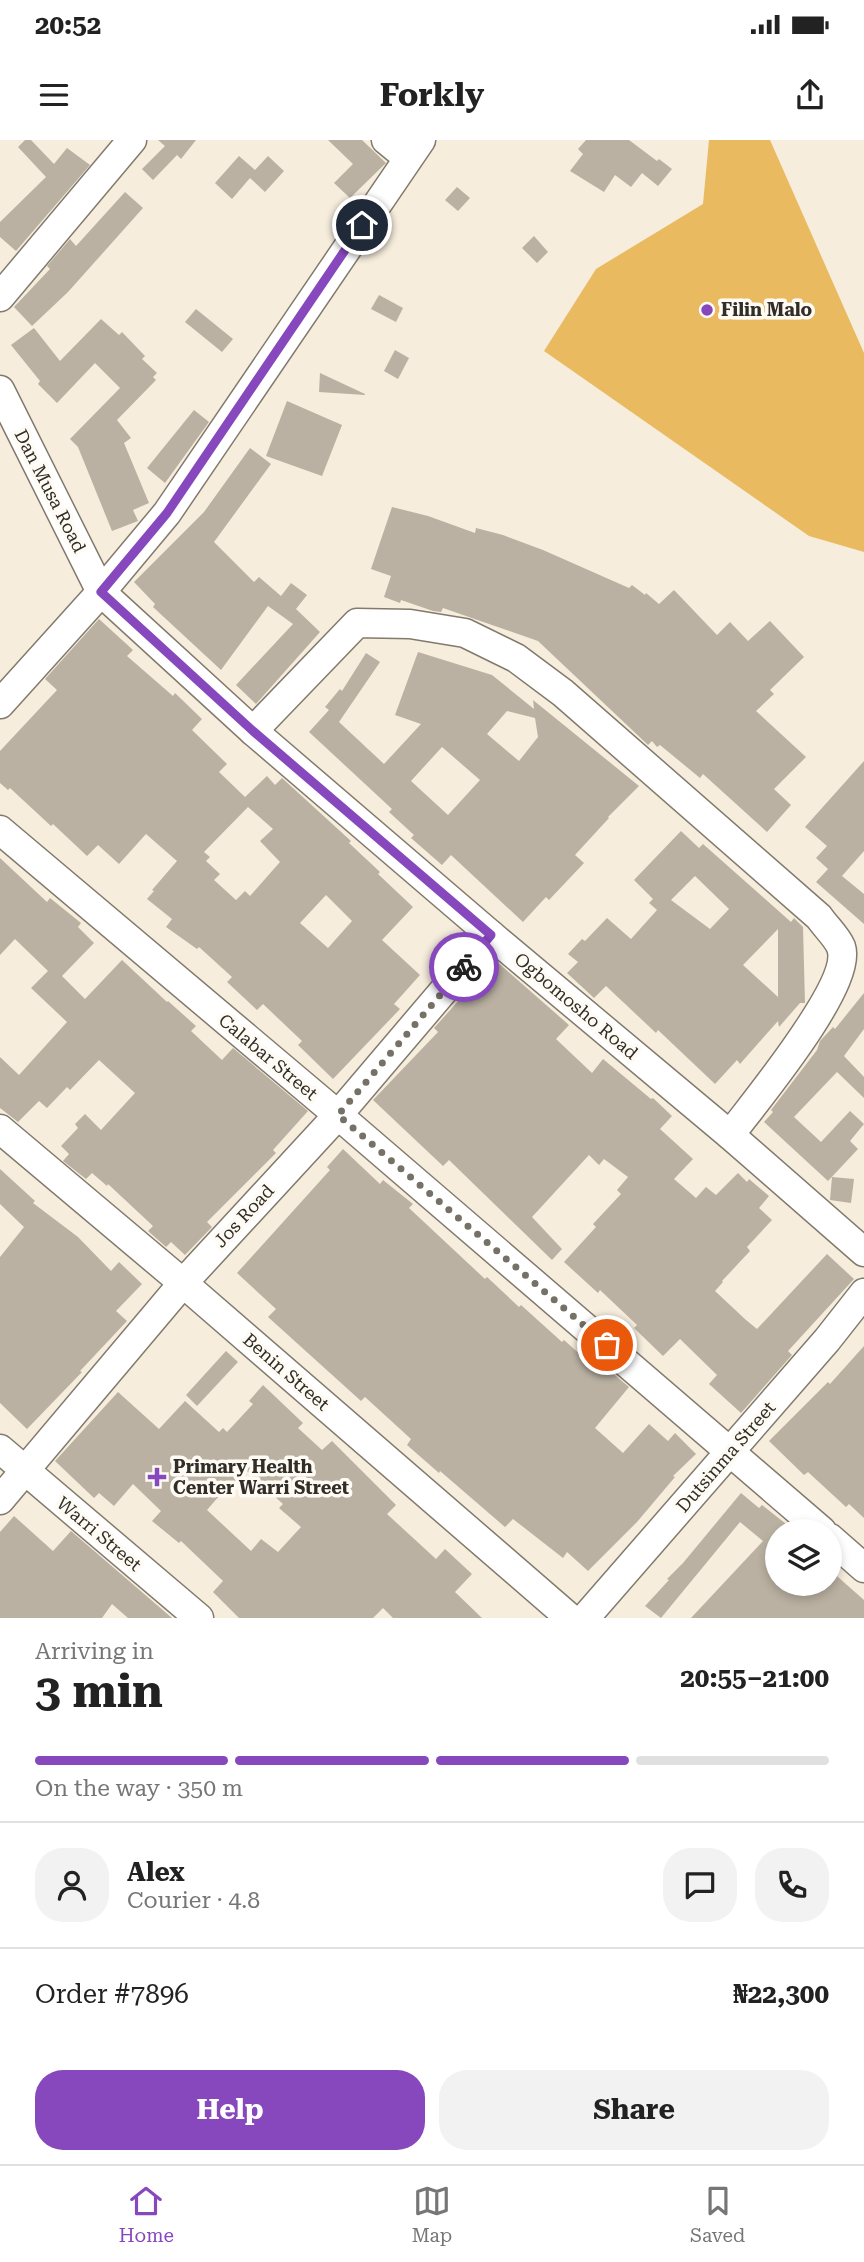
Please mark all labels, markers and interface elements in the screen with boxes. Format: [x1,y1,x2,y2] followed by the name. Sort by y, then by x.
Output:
[35,10,101,40] text: 20:52
[35,76,73,114] icon: menu
[380,76,484,114] text: Forkly
[791,76,829,114] icon: share
[332,195,392,255] pin
[343,206,381,244] icon: home
[721,299,813,320] place label: Filin Malo
[699,302,715,318] marker: Filin Malo
[10,426,91,556] street label: Dan Musa Road
[429,932,499,1002] courier
[445,948,483,986] icon: bike
[510,948,643,1064] street label: Ogbomosho Road
[215,1009,322,1104] street label: Calabar Street
[209,1180,278,1251] street label: Jos Road
[577,1315,637,1375] pin
[588,1326,626,1364] icon: bag
[239,1329,334,1415] street label: Benin Street
[672,1397,780,1516] street label: Dutsinma Street
[173,1456,349,1498] place label: Primary Health Center Warri Street
[147,1467,167,1487] marker: Primary Health Center Warri Street
[53,1492,146,1575] street label: Warri Street
[765,1519,842,1596] map controls
[765,1519,842,1596] button: layers
[35,1638,154,1665] text: Arriving in
[680,1663,829,1693] text: 20:55–21:00
[35,1664,163,1718] text: 3 min
[35,1775,243,1802] text: On the way · 350 m
[35,1848,109,1922] button: person
[663,1848,737,1922] button: chat
[755,1848,829,1922] button: phone
[127,1857,185,1887] text: Alex
[127,1887,260,1914] text: Courier · 4.8
[35,1979,189,2009] text: Order #7896
[733,1979,829,2009] text: ₦22,300
[35,2070,425,2150] button: Help
[439,2070,829,2150] button: Share
[119,2182,174,2247] tab: Home
[412,2182,452,2247] tab: Map
[690,2182,745,2247] tab: Saved

